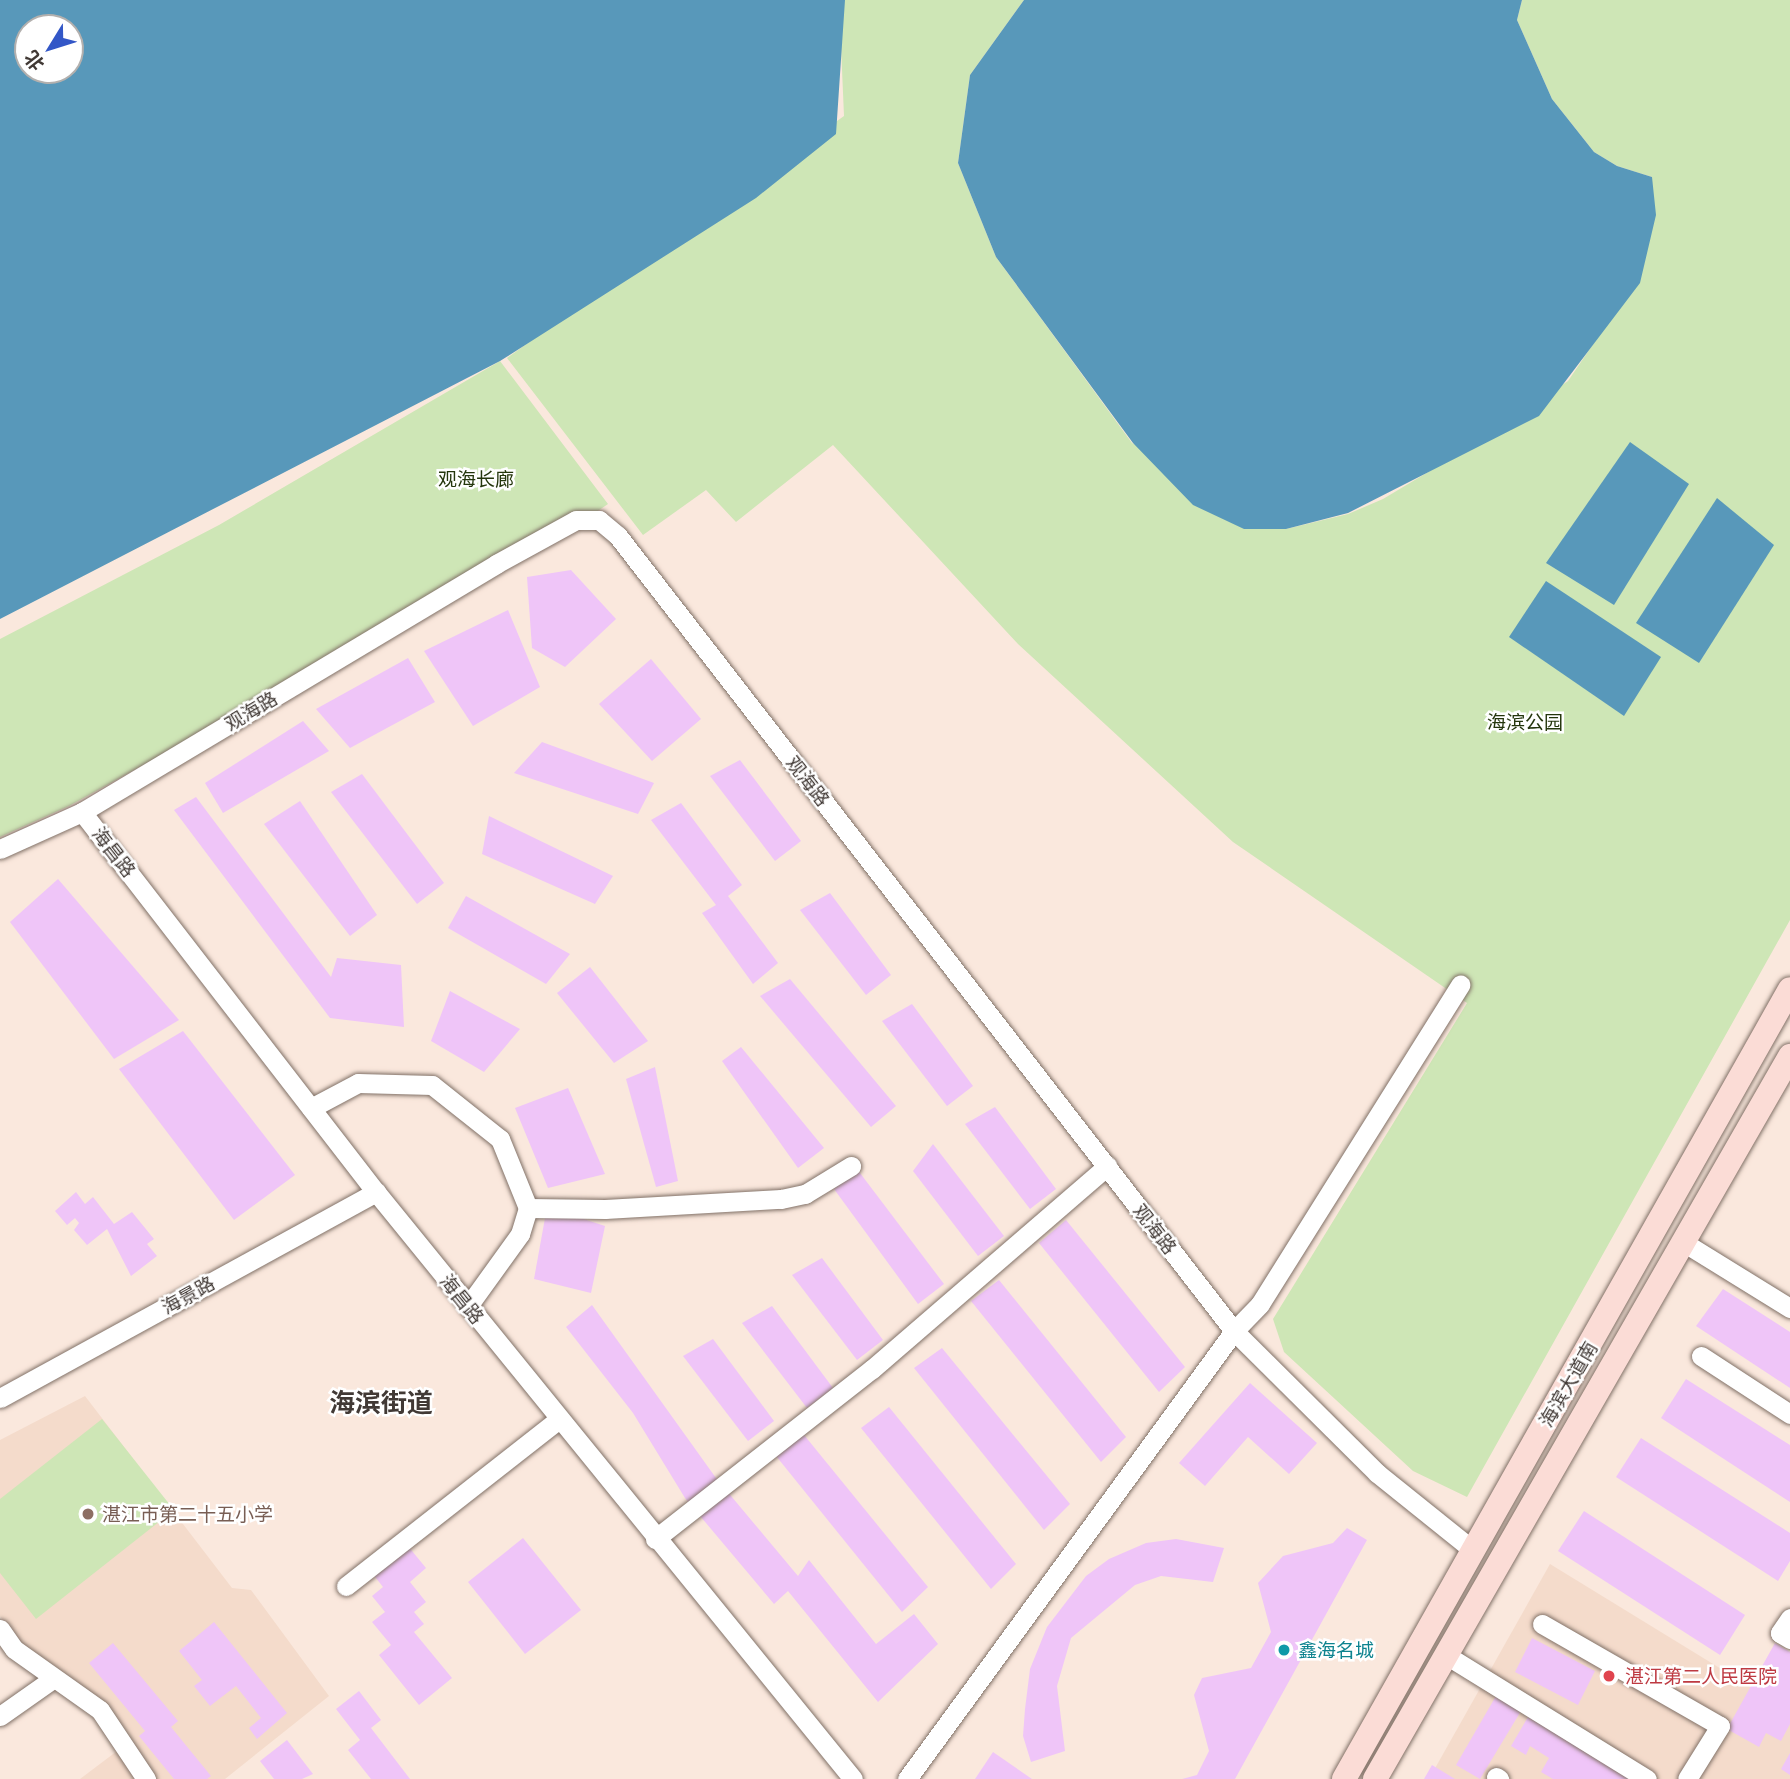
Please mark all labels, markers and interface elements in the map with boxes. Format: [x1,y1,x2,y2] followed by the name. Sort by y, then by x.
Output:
[14,14,84,84] north arrow
[19,46,49,76] text: 北
[438,468,514,490] park label: 观海长廊
[221,687,281,735] street label: 观海路
[1487,711,1563,733] park label: 海滨公园
[781,752,835,810] street label: 观海路
[87,823,141,881] street label: 海昌路
[1128,1200,1182,1258] street label: 观海路
[435,1270,489,1328] street label: 海昌路
[158,1271,218,1319] street label: 海景路
[1534,1337,1602,1431] street label: 海滨大道南
[329,1386,433,1418] district label: 海滨街道
[102,1503,273,1525] place label: 湛江市第二十五小学
[80,1506,96,1522] marker: 湛江市第二十五小学
[1298,1639,1374,1661] place label: 鑫海名城
[1276,1642,1292,1658] marker: 鑫海名城
[1625,1665,1777,1687] place label: 湛江第二人民医院
[1599,1666,1619,1686] marker: 湛江第二人民医院

